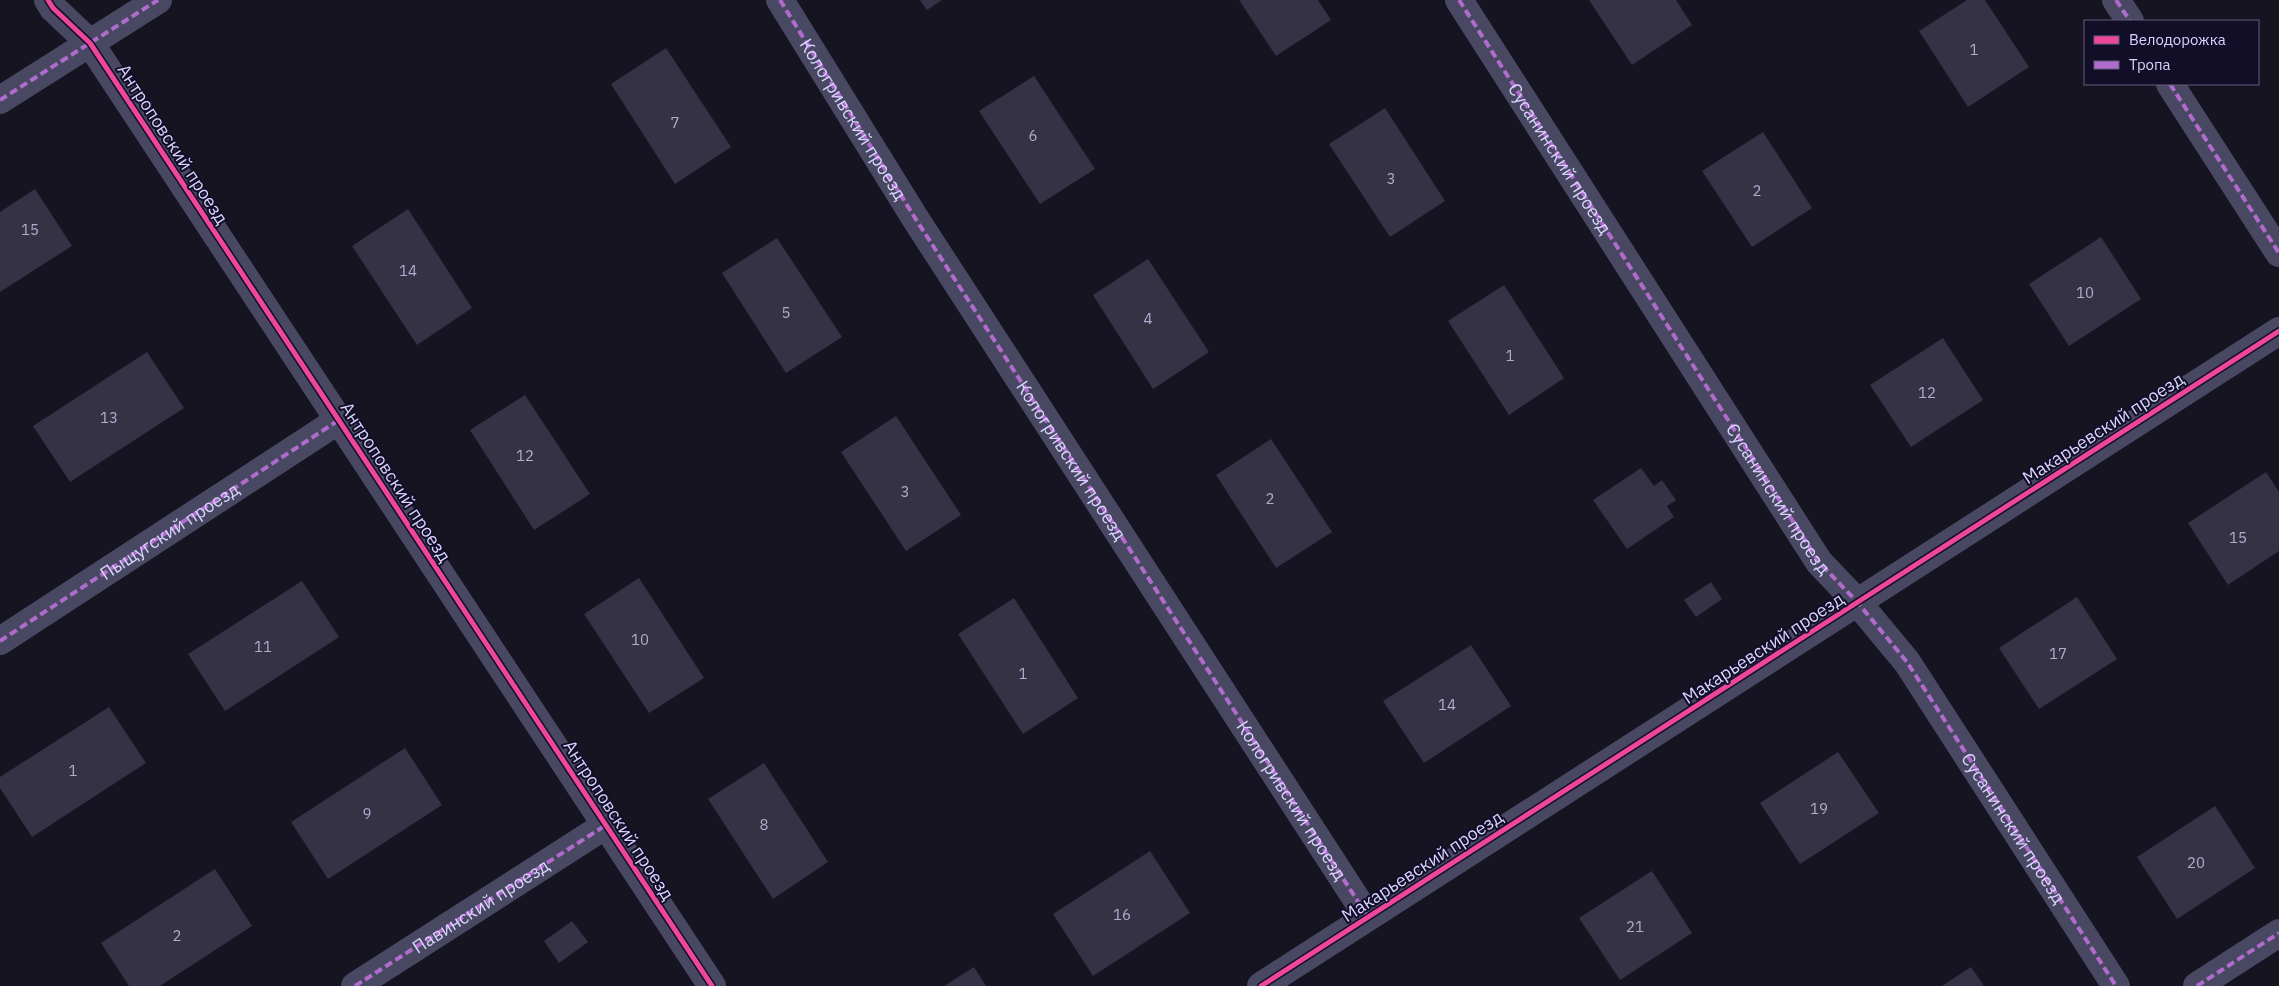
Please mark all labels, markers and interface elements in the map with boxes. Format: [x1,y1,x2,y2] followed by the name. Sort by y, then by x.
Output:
[2084,20,2259,85] legend
[2129,30,2226,49] text: Велодорожка
[795,34,912,204] street label: Кологривский проезд
[1969,40,1979,59] house number: 1
[2129,55,2171,74] text: Тропа
[113,60,234,229] street label: Антроповский проезд
[1503,78,1618,239] street label: Сусанинский проезд
[670,113,680,132] house number: 7
[1028,126,1038,145] house number: 6
[1386,169,1396,188] house number: 3
[1752,181,1762,200] house number: 2
[21,220,39,239] house number: 15
[399,261,417,280] house number: 14
[2076,283,2094,302] house number: 10
[781,303,791,322] house number: 5
[1143,309,1153,328] house number: 4
[1505,346,1515,365] house number: 1
[2018,367,2188,489] street label: Макарьевский проезд
[1012,376,1132,545] street label: Кологривский проезд
[1918,383,1936,402] house number: 12
[336,398,457,567] street label: Антроповский проезд
[100,408,118,427] house number: 13
[1721,418,1836,579] street label: Сусанинский проезд
[516,446,534,465] house number: 12
[95,477,243,584] street label: Пыщугский проезд
[900,482,910,501] house number: 3
[1265,489,1275,508] house number: 2
[2229,528,2247,547] house number: 15
[1678,587,1848,709] street label: Макарьевский проезд
[631,630,649,649] house number: 10
[254,637,272,656] house number: 11
[2049,644,2067,663] house number: 17
[1018,664,1028,683] house number: 1
[1438,695,1456,714] house number: 14
[1232,716,1352,884] street label: Кологривский проезд
[559,736,680,905] street label: Антроповский проезд
[1957,748,2071,908] street label: Сусанинский проезд
[68,761,78,780] house number: 1
[1810,799,1828,818] house number: 19
[362,804,372,823] house number: 9
[1337,805,1507,927] street label: Макарьевский проезд
[759,815,769,834] house number: 8
[408,853,553,958] street label: Павинский проезд
[2187,853,2205,872] house number: 20
[1113,905,1131,924] house number: 16
[1626,917,1644,936] house number: 21
[172,926,182,945] house number: 2

